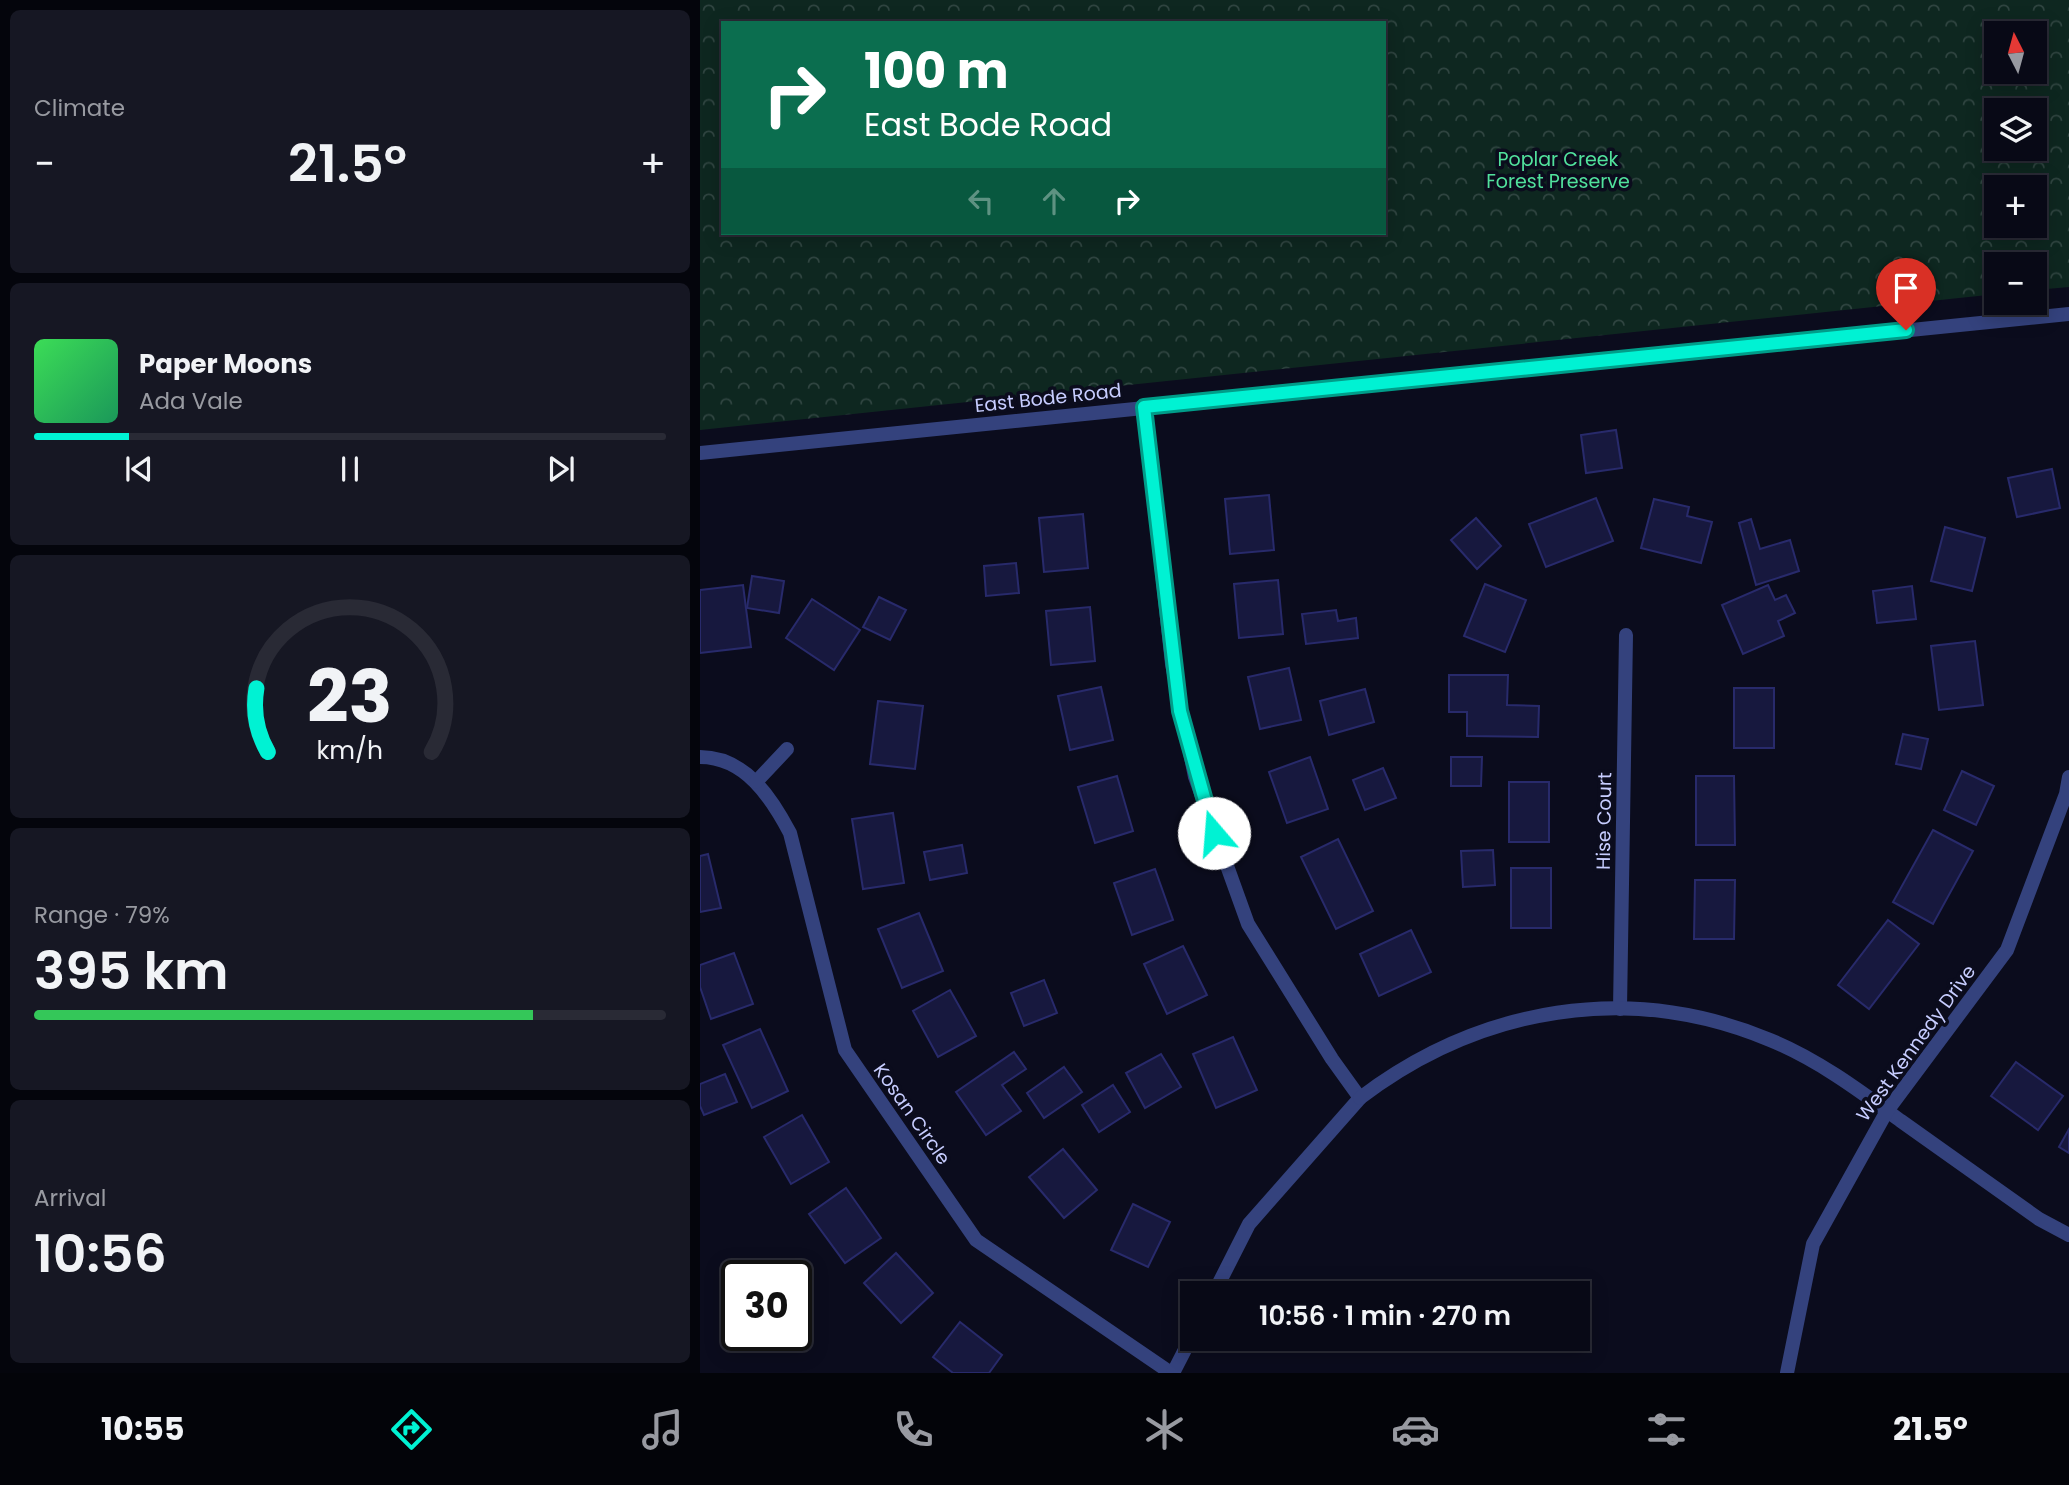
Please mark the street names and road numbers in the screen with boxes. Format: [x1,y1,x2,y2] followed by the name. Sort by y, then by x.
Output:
[973,377,1123,419] street label: East Bode Road
[1590,772,1618,870] street label: Hise Court
[1850,959,1982,1127] street label: West Kennedy Drive
[867,1058,957,1170] street label: Kosan Circle

